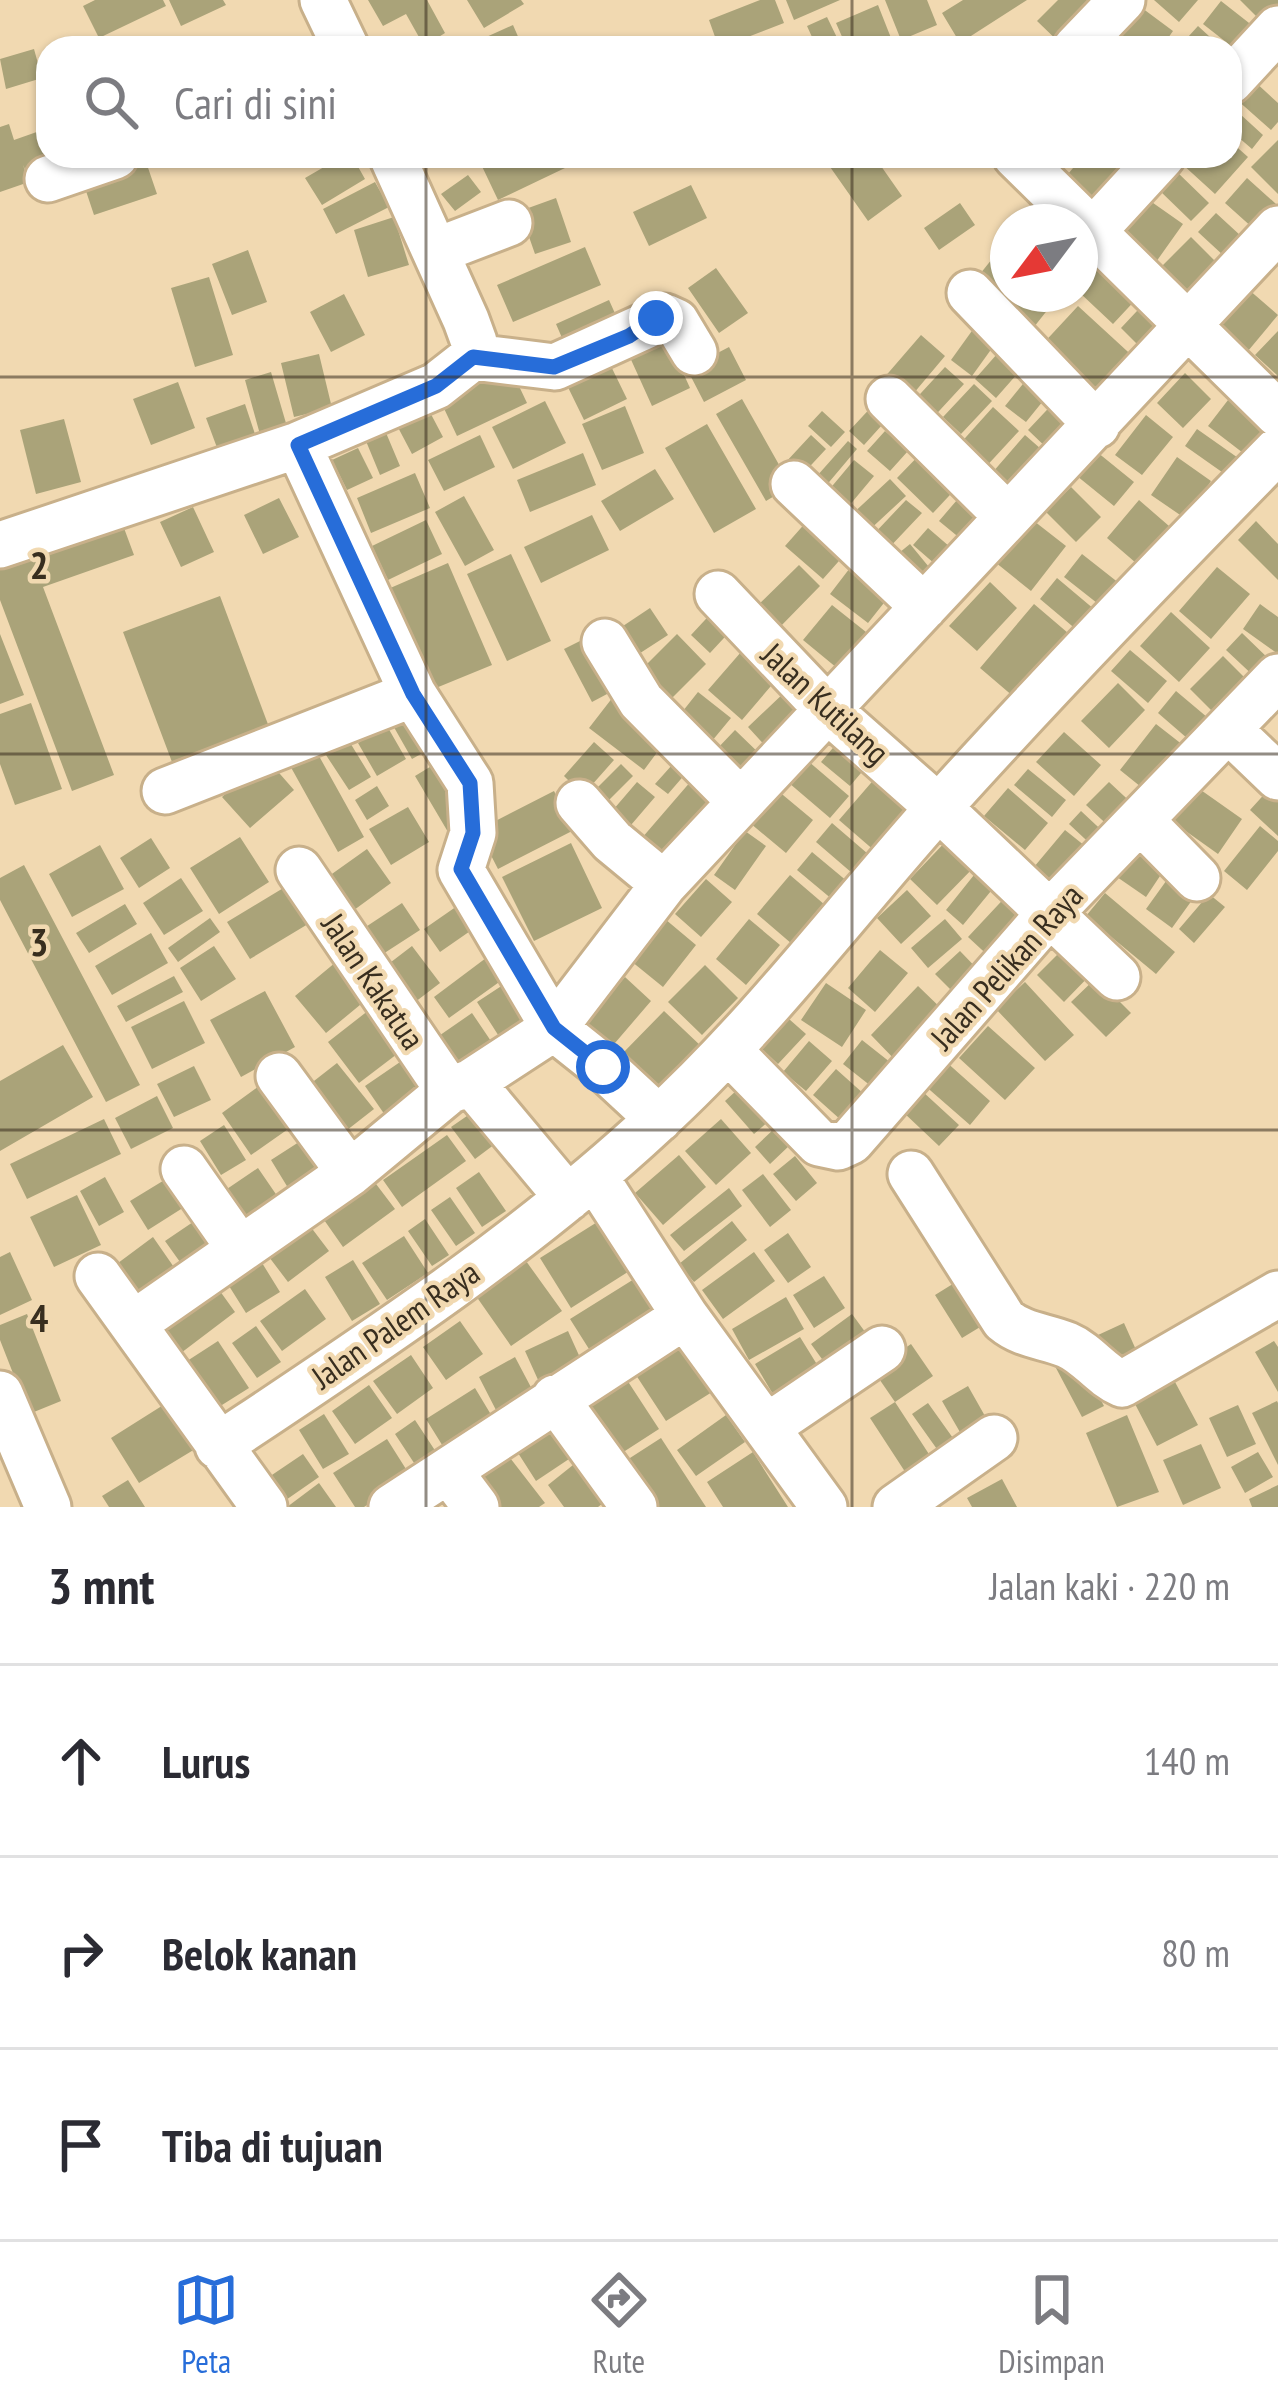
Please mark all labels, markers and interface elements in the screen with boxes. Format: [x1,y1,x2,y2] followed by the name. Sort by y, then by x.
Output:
[36,36,1242,168] search box
[78,69,144,135] icon: search
[174,73,337,131] text: Cari di sini
[990,204,1098,312] north arrow
[629,291,683,345] route end
[30,539,48,590] text: 2
[752,632,899,773] street label: Jalan Kutilang
[920,874,1092,1058] street label: Jalan Pelikan Raya
[312,904,435,1057] street label: Jalan Kakatua
[30,916,48,967] text: 3
[576,1040,630,1094] route start
[302,1250,487,1398] street label: Jalan Palem Raya
[30,1292,49,1343] text: 4
[48,1552,154,1618] text: 3 mnt
[989,1560,1230,1611] text: Jalan kaki · 220 m
[48,1728,114,1794] icon: ahead
[162,1732,250,1790] text: Lurus
[1144,1735,1230,1786] text: 140 m
[48,1920,114,1986] icon: right
[162,1924,357,1982] text: Belok kanan
[1161,1927,1230,1978] text: 80 m
[48,2112,114,2178] icon: arrive
[162,2116,383,2174] text: Tiba di tujuan
[173,2267,239,2382] tab: Peta
[586,2267,652,2382] tab: Rute
[998,2267,1105,2382] tab: Disimpan

